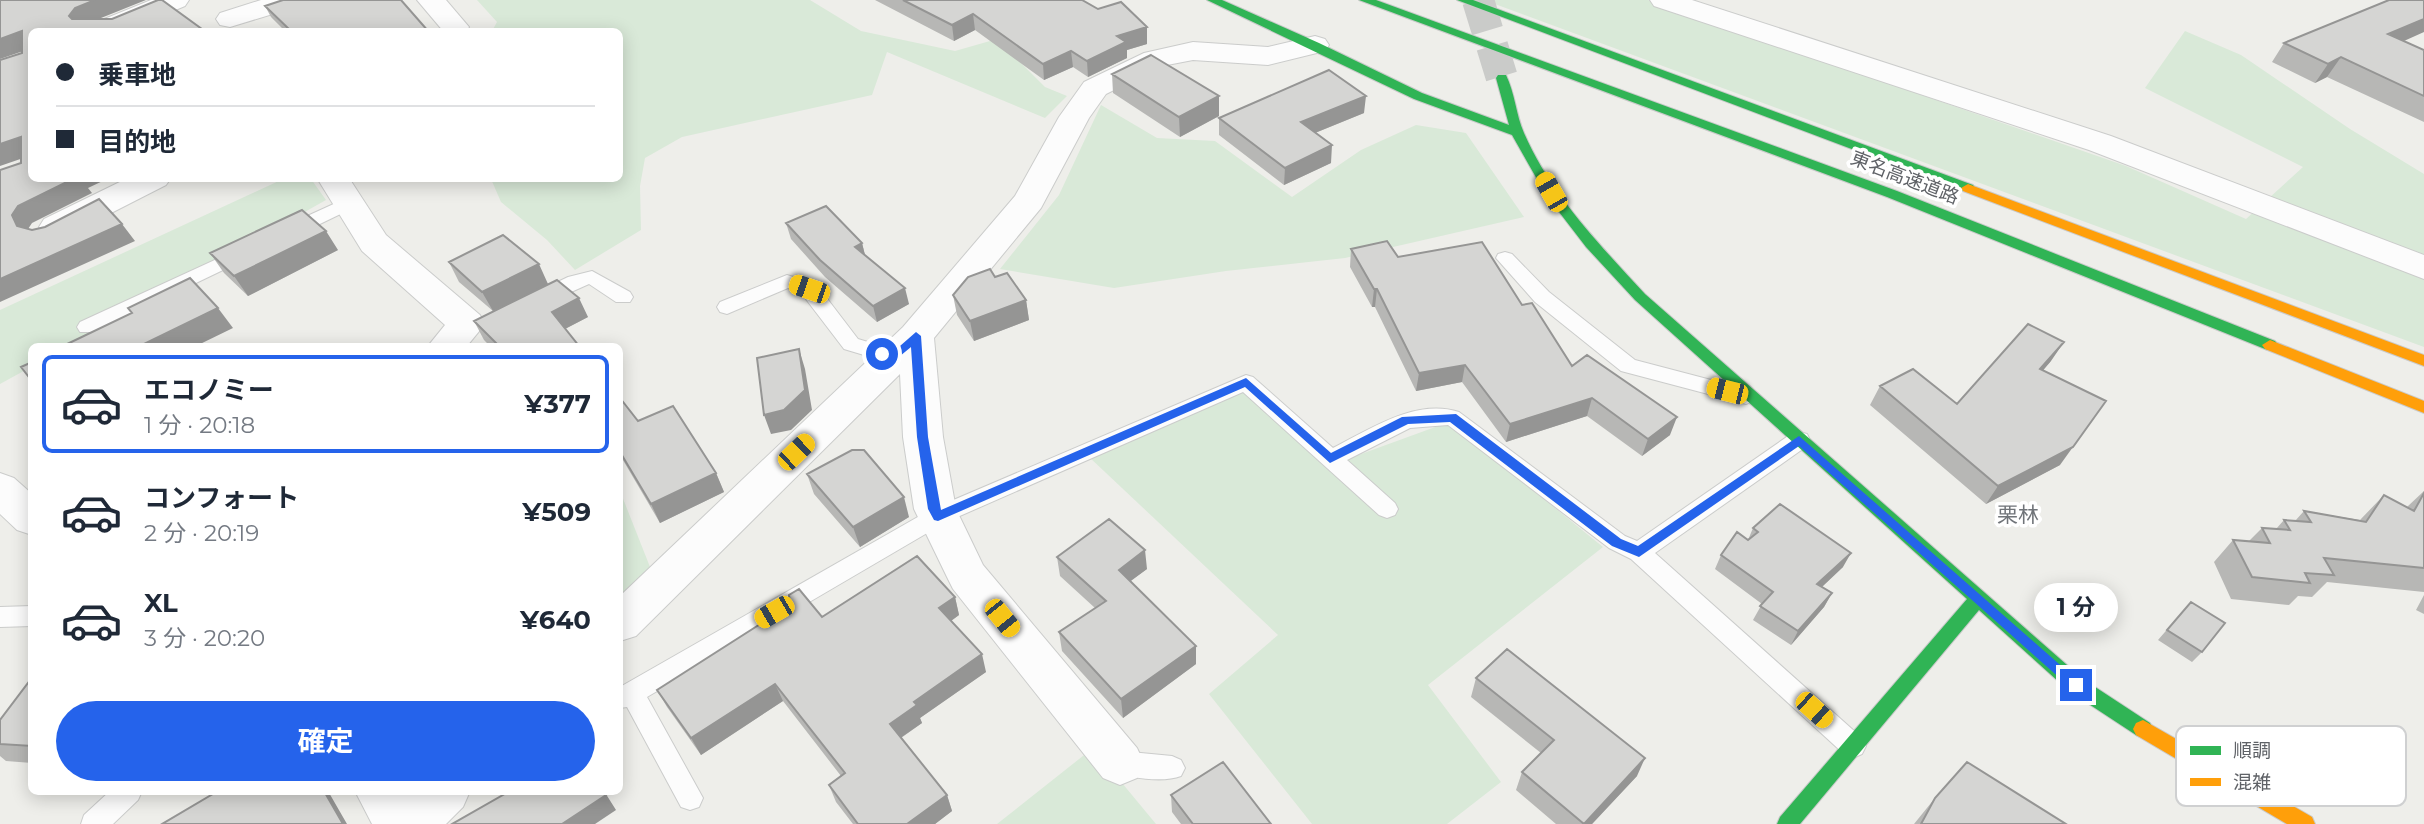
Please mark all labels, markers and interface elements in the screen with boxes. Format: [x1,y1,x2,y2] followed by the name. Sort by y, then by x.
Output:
[98,59,176,91] text: 乗車地
[98,126,176,158] text: 目的地
[1847,146,1962,209] street label: 東名高速道路
[1532,169,1571,215] car
[786,272,833,306] car
[866,338,898,370] route start
[60,373,123,436] icon: car
[144,374,274,406] text: エコノミー
[1705,376,1750,406] car
[524,388,591,420] text: ¥377
[144,411,255,439] text: 1 分 · 20:18
[774,430,819,474] car
[60,481,123,544] icon: car
[144,482,299,514] text: コンフォート
[522,496,591,528] text: ¥509
[1997,502,2039,527] district label: 栗林
[144,519,259,547] text: 2 分 · 20:19
[2034,584,2118,632] callout: 1 分
[144,587,178,619] text: XL
[60,589,123,652] icon: car
[751,592,798,632] car
[2057,593,2095,621] text: 1 分
[981,595,1024,641] car
[520,604,591,636] text: ¥640
[144,624,265,652] text: 3 分 · 20:20
[2060,669,2092,701] route end
[1792,688,1837,732] car
[56,701,595,781] button: 確定
[2176,726,2406,806] legend
[2233,739,2271,762] text: 順調
[2233,771,2271,794] text: 混雑

